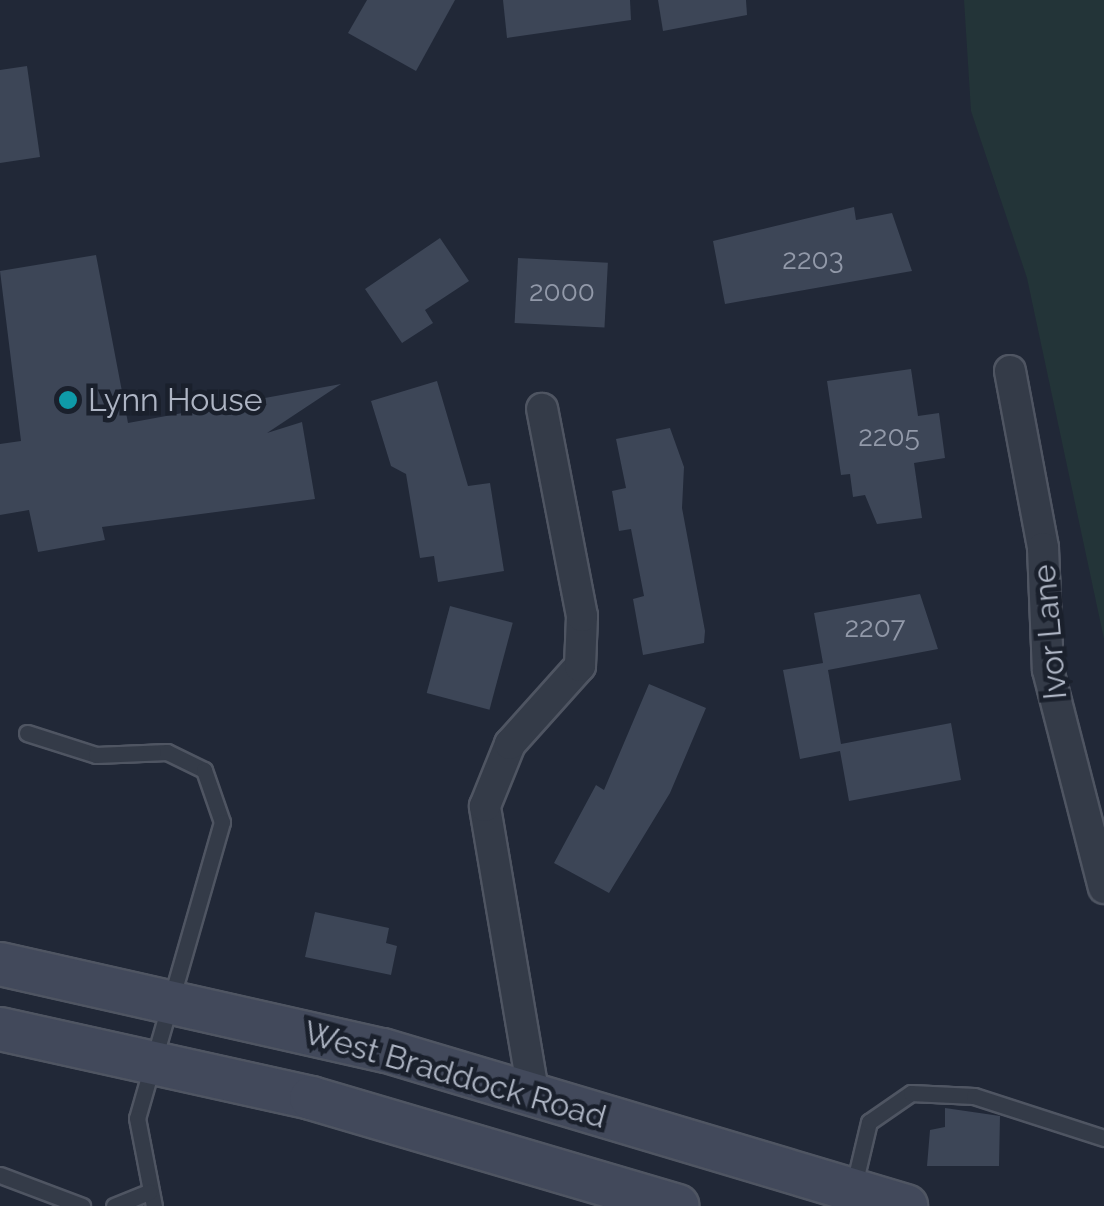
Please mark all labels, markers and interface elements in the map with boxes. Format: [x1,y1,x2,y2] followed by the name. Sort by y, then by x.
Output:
[782,243,844,277] house number: 2203
[529,275,595,309] house number: 2000
[88,381,263,419] place label: Lynn House
[57,389,79,411] marker: Lynn House
[858,420,920,454] house number: 2205
[1025,562,1075,702] street label: Ivor Lane
[844,611,906,645] house number: 2207
[299,1013,611,1137] street label: West Braddock Road

